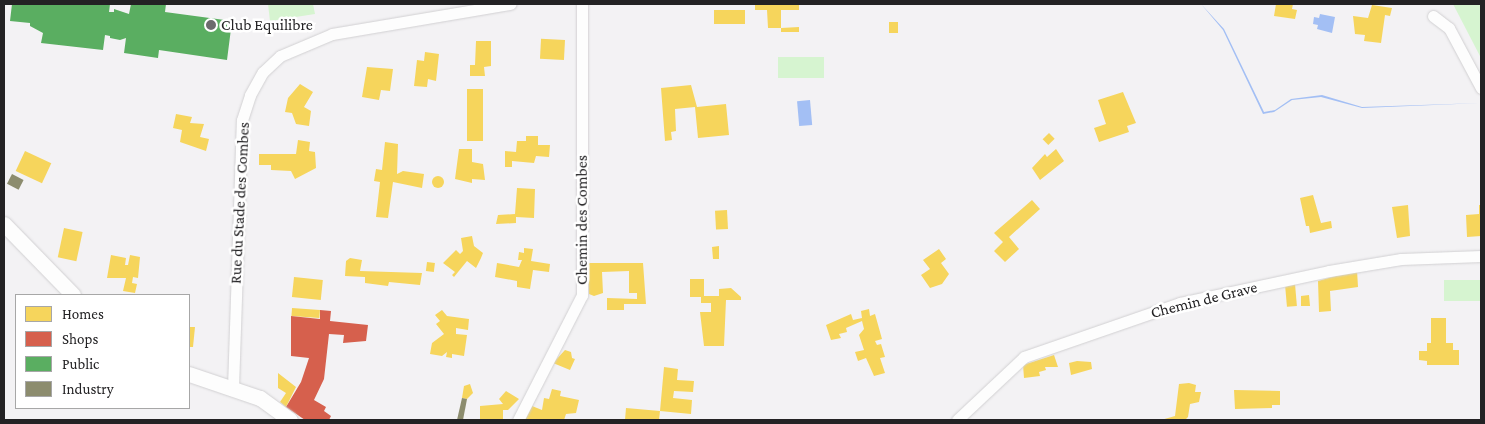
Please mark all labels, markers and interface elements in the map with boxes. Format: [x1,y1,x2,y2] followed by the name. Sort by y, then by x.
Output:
[221,15,313,35] place label: Club Equilibre
[205,19,217,31] marker: Club Equilibre
[226,122,254,284] street label: Rue du Stade des Combes
[572,155,592,285] street label: Chemin des Combes
[1149,277,1259,323] street label: Chemin de Grave
[15,294,190,409] legend
[62,306,104,322] text: Homes
[62,331,98,347] text: Shops
[62,356,99,372] text: Public
[62,381,114,397] text: Industry

